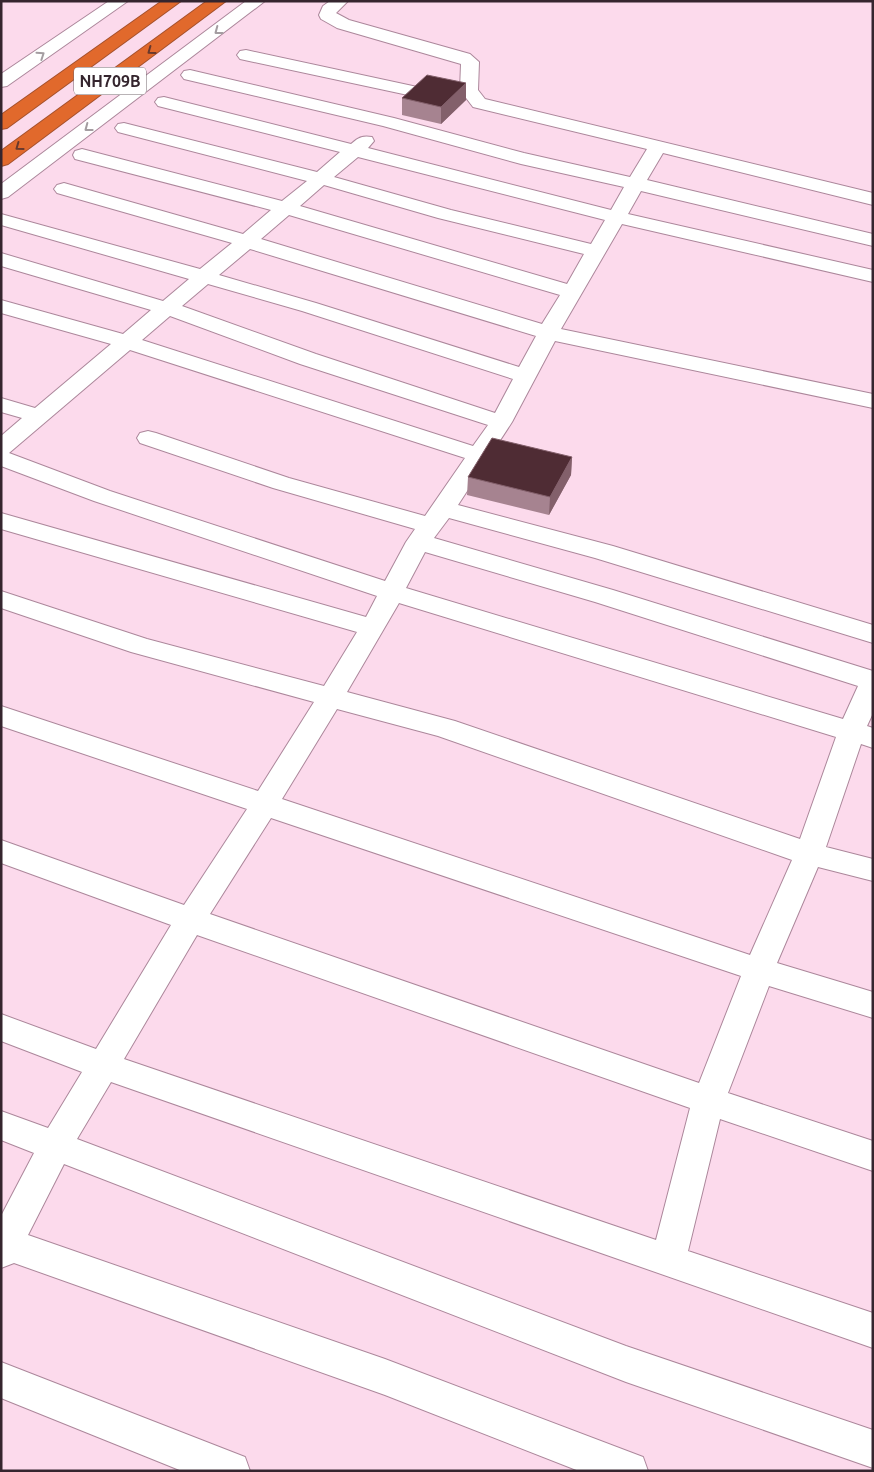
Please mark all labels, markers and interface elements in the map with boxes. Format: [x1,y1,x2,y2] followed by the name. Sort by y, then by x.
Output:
[215,25,224,33] one-way arrow
[147,45,157,54] one-way arrow
[36,52,45,61] one-way arrow
[74,68,146,94] road number: NH709B
[84,122,94,131] one-way arrow
[16,141,25,150] one-way arrow

